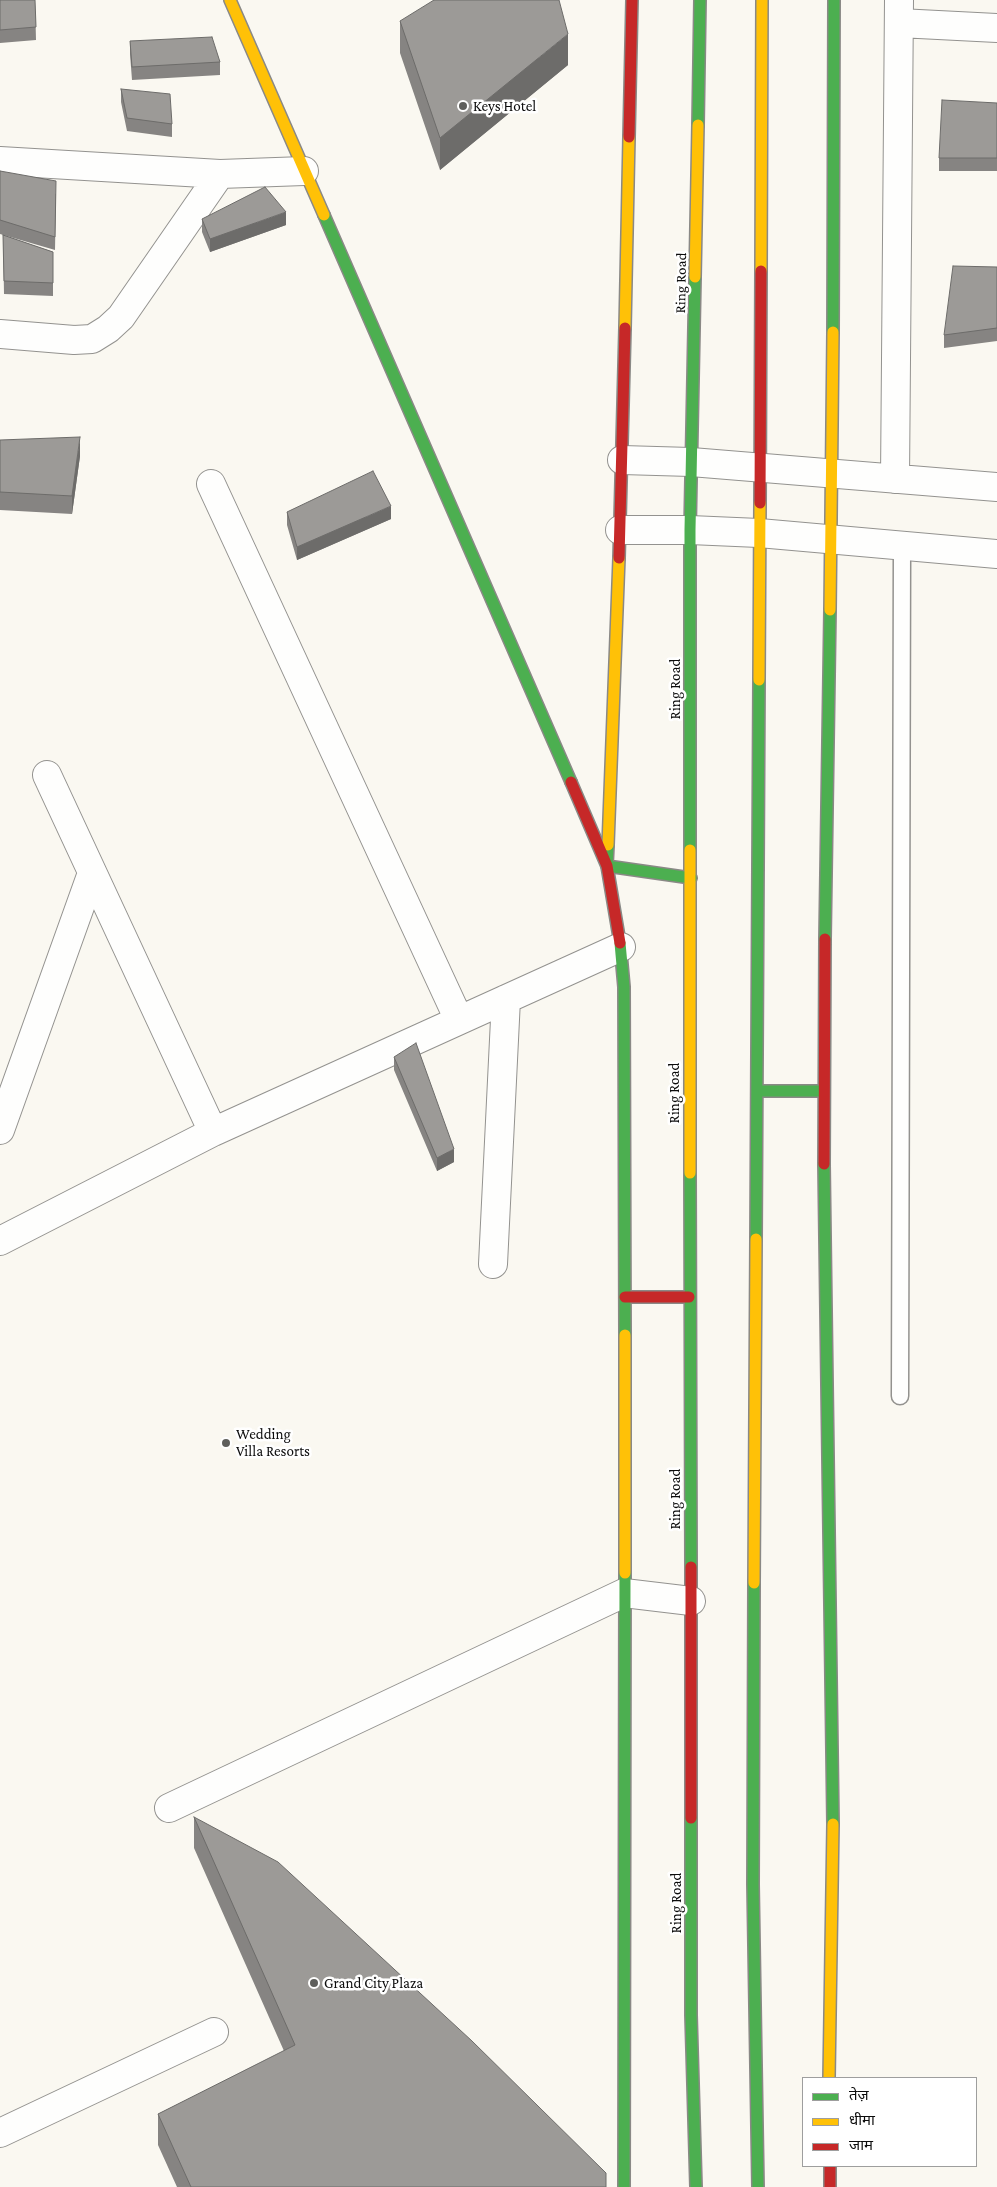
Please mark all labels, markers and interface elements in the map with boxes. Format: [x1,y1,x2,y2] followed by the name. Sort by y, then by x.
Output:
[473,97,536,115] place label: Keys Hotel
[457,100,469,112] marker: Keys Hotel
[671,252,691,314] street label: Ring Road
[666,659,684,719] street label: Ring Road
[665,1063,683,1123] street label: Ring Road
[236,1425,310,1460] place label: Wedding Villa Resorts
[220,1437,232,1449] marker: Wedding Villa Resorts
[666,1469,684,1529] street label: Ring Road
[667,1873,685,1933] street label: Ring Road
[324,1974,423,1992] place label: Grand City Plaza
[308,1977,320,1989] marker: Grand City Plaza
[802,2077,977,2167] legend
[849,2087,869,2103] text: तेज़
[849,2112,875,2128] text: धीमा
[849,2137,873,2153] text: जाम

